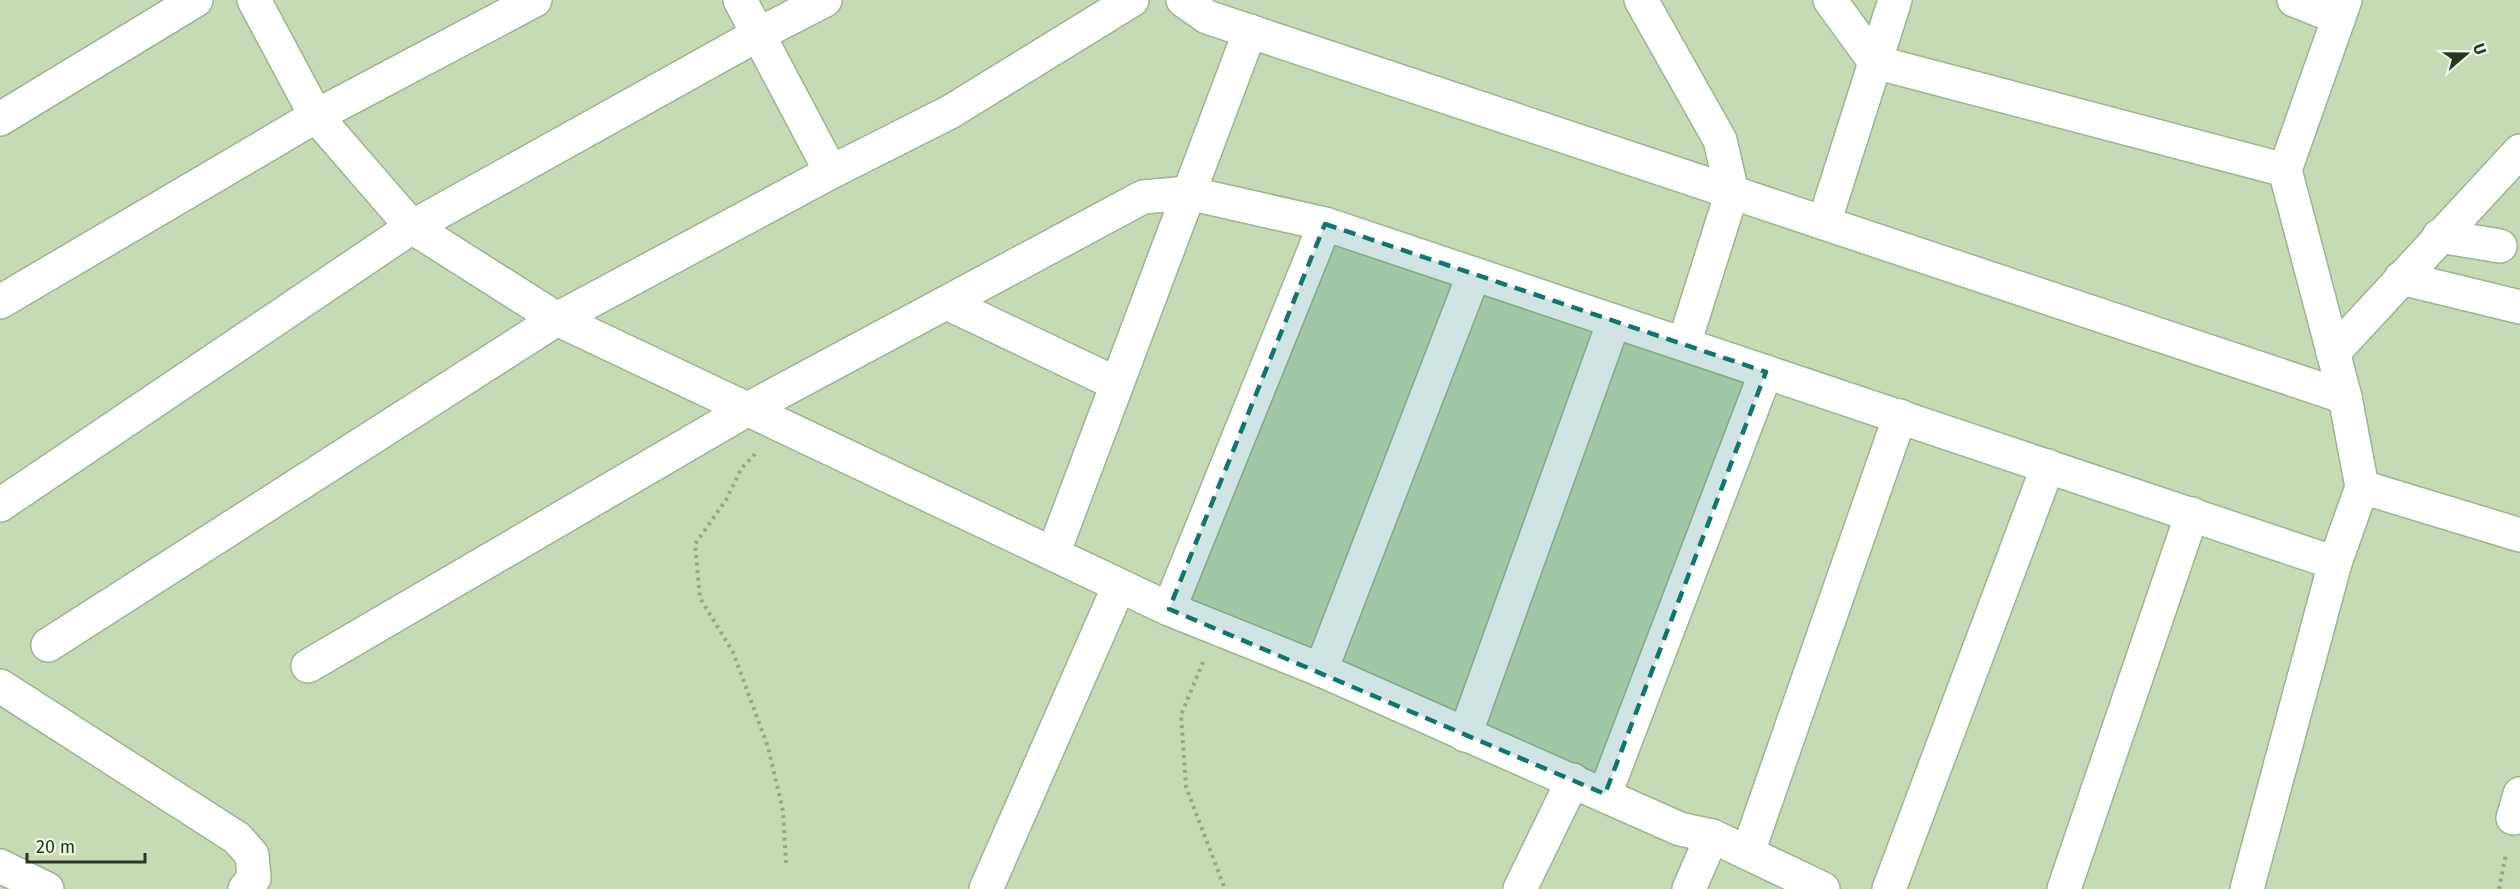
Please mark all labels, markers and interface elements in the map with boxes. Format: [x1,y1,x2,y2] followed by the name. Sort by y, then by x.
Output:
[2436,24,2496,84] north arrow
[2469,41,2490,57] text: U
[27,826,146,864] scale bar
[36,836,75,858] text: 20 m

